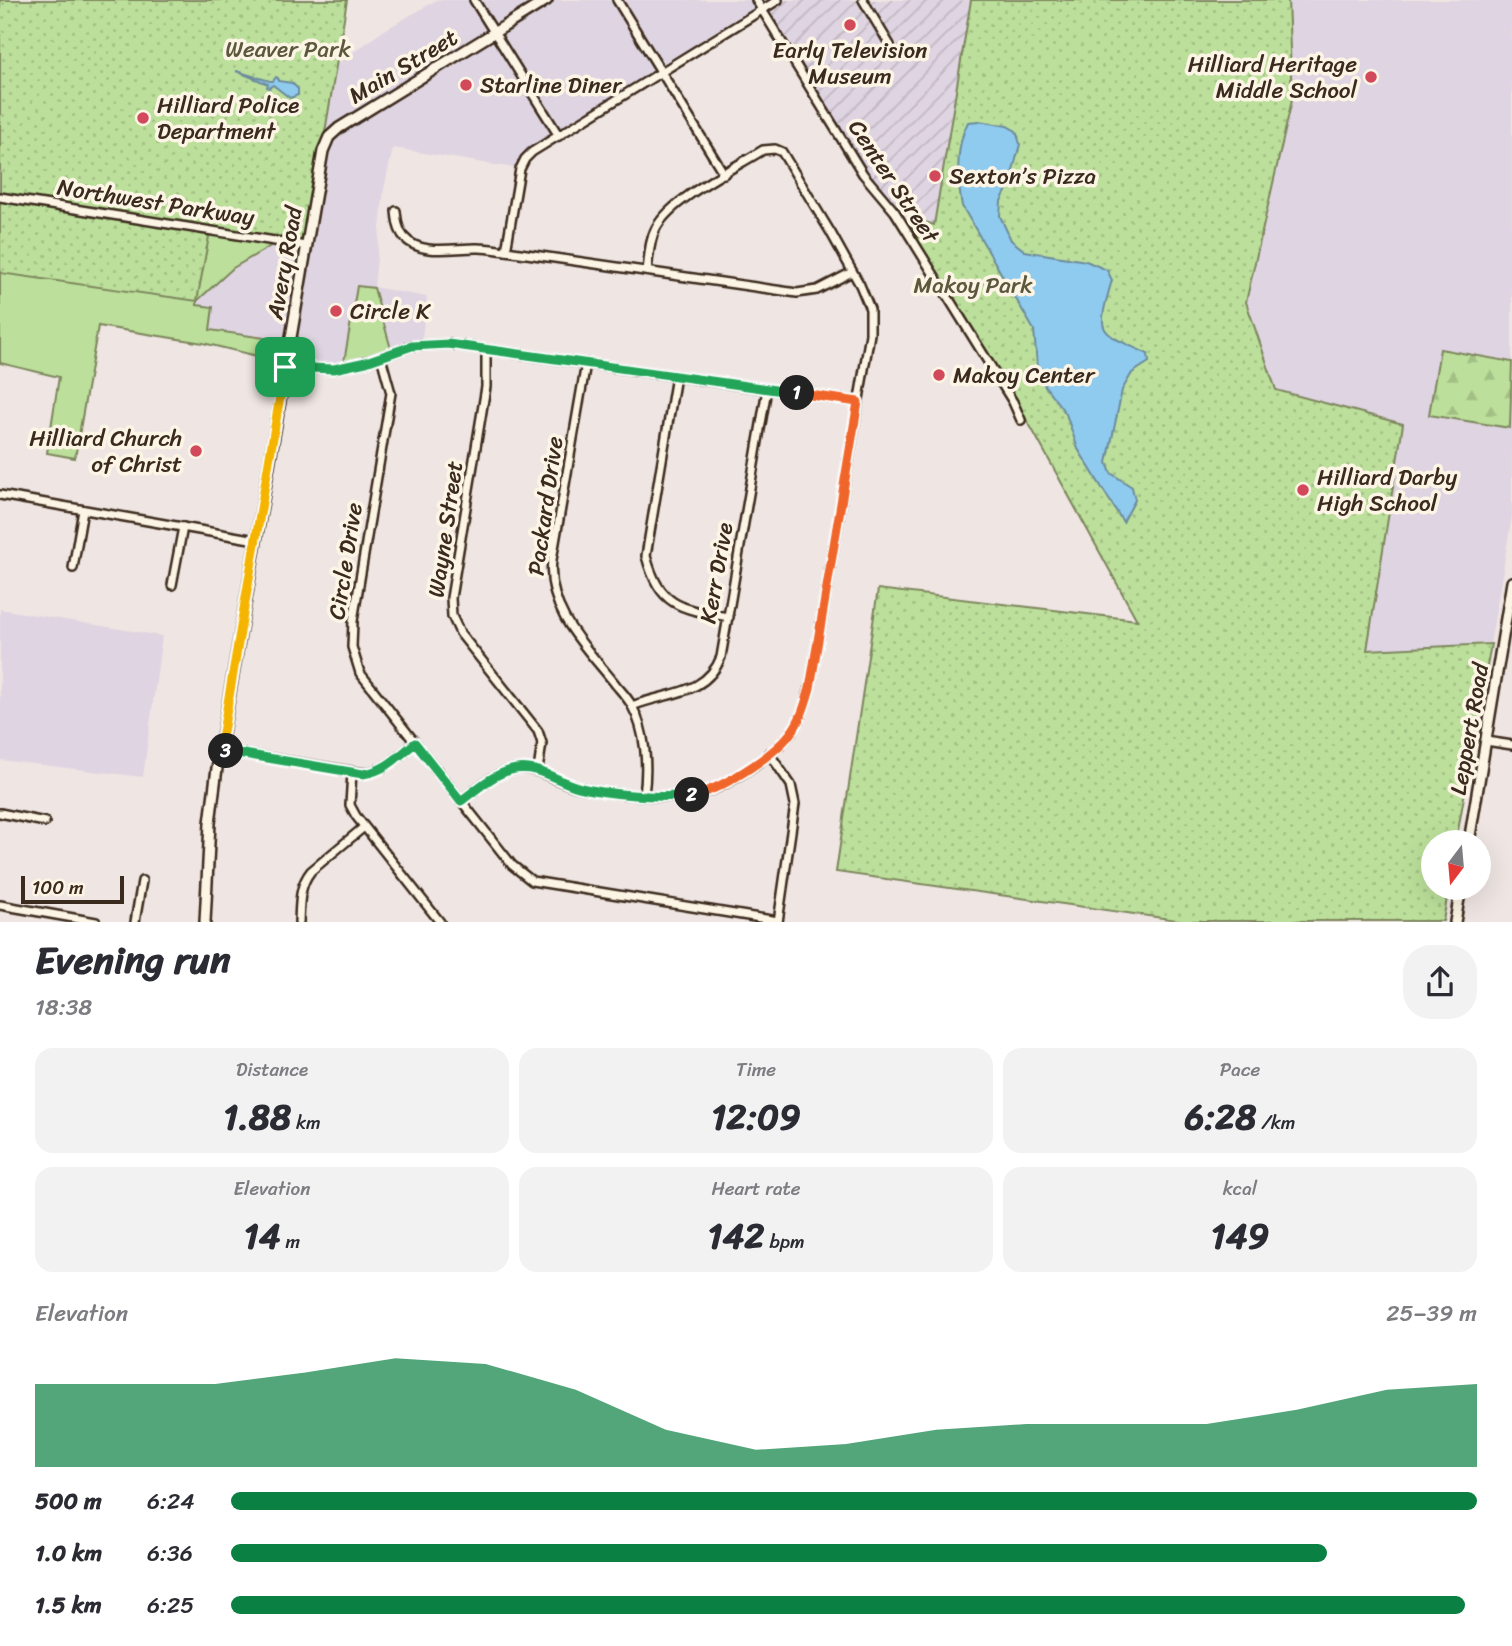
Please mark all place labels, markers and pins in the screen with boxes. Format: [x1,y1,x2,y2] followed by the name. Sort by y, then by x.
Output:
[842,17,858,33] marker: Early Television Museum
[773,30,927,97] place label: Early Television Museum
[1188,44,1357,111] place label: Hilliard Heritage Middle School
[480,65,623,106] place label: Starline Diner
[1363,69,1379,85] marker: Hilliard Heritage Middle School
[458,77,474,93] marker: Starline Diner
[157,85,299,152] place label: Hilliard Police Department
[135,110,151,126] marker: Hilliard Police Department
[949,156,1096,197] place label: Sexton’s Pizza
[927,168,943,184] marker: Sexton’s Pizza
[350,291,431,332] place label: Circle K
[328,303,344,319] marker: Circle K
[255,337,315,397] pin
[953,355,1096,396] place label: Makoy Center
[931,367,947,383] marker: Makoy Center
[780,376,814,410] pin: 1
[29,418,182,485] place label: Hilliard Church of Christ
[188,443,204,459] marker: Hilliard Church of Christ
[1317,457,1457,524] place label: Hilliard Darby High School
[1295,482,1311,498] marker: Hilliard Darby High School
[208,734,244,768] pin: 3
[674,778,710,812] pin: 2

